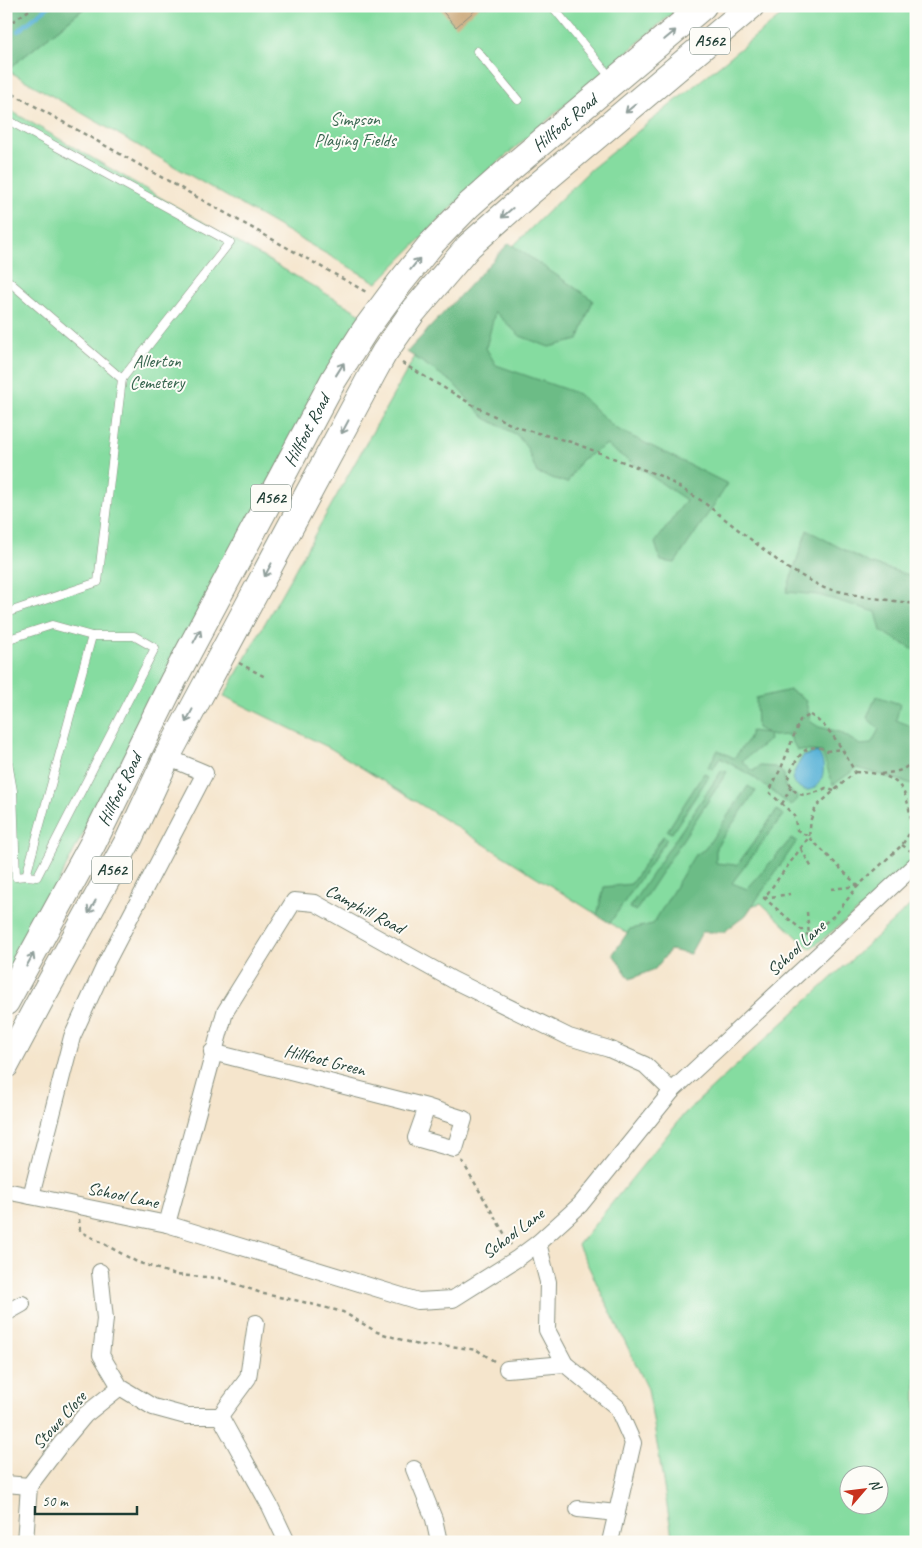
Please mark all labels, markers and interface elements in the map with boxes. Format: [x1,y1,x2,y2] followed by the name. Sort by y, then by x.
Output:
[690,27,730,54] road number: A562
[663,29,676,41] one-way arrow
[527,87,604,156] street label: Hillfoot Road
[625,102,638,113] one-way arrow
[314,108,398,151] park label: Simpson Playing Fields
[501,207,514,218] one-way arrow
[409,258,420,271] one-way arrow
[130,350,186,393] park label: Allerton Cemetery
[336,363,346,377] one-way arrow
[279,388,336,470] street label: Hillfoot Road
[339,419,349,433] one-way arrow
[251,484,291,512] road number: A562
[263,562,273,577] one-way arrow
[193,629,202,644] one-way arrow
[184,708,194,723] one-way arrow
[92,747,148,829] street label: Hillfoot Road
[92,856,132,884] road number: A562
[322,879,411,940] street label: Camphill Road
[87,900,97,915] one-way arrow
[762,915,831,981] street label: School Lane
[25,953,35,967] one-way arrow
[282,1039,369,1081] street label: Hillfoot Green
[85,1177,162,1213] street label: School Lane
[478,1202,549,1263] street label: School Lane
[27,1385,92,1454] street label: Stowe Close
[840,1466,890,1516] north arrow
[865,1476,886,1494] text: N
[35,1483,138,1515] scale bar
[42,1492,69,1511] text: 50 m

